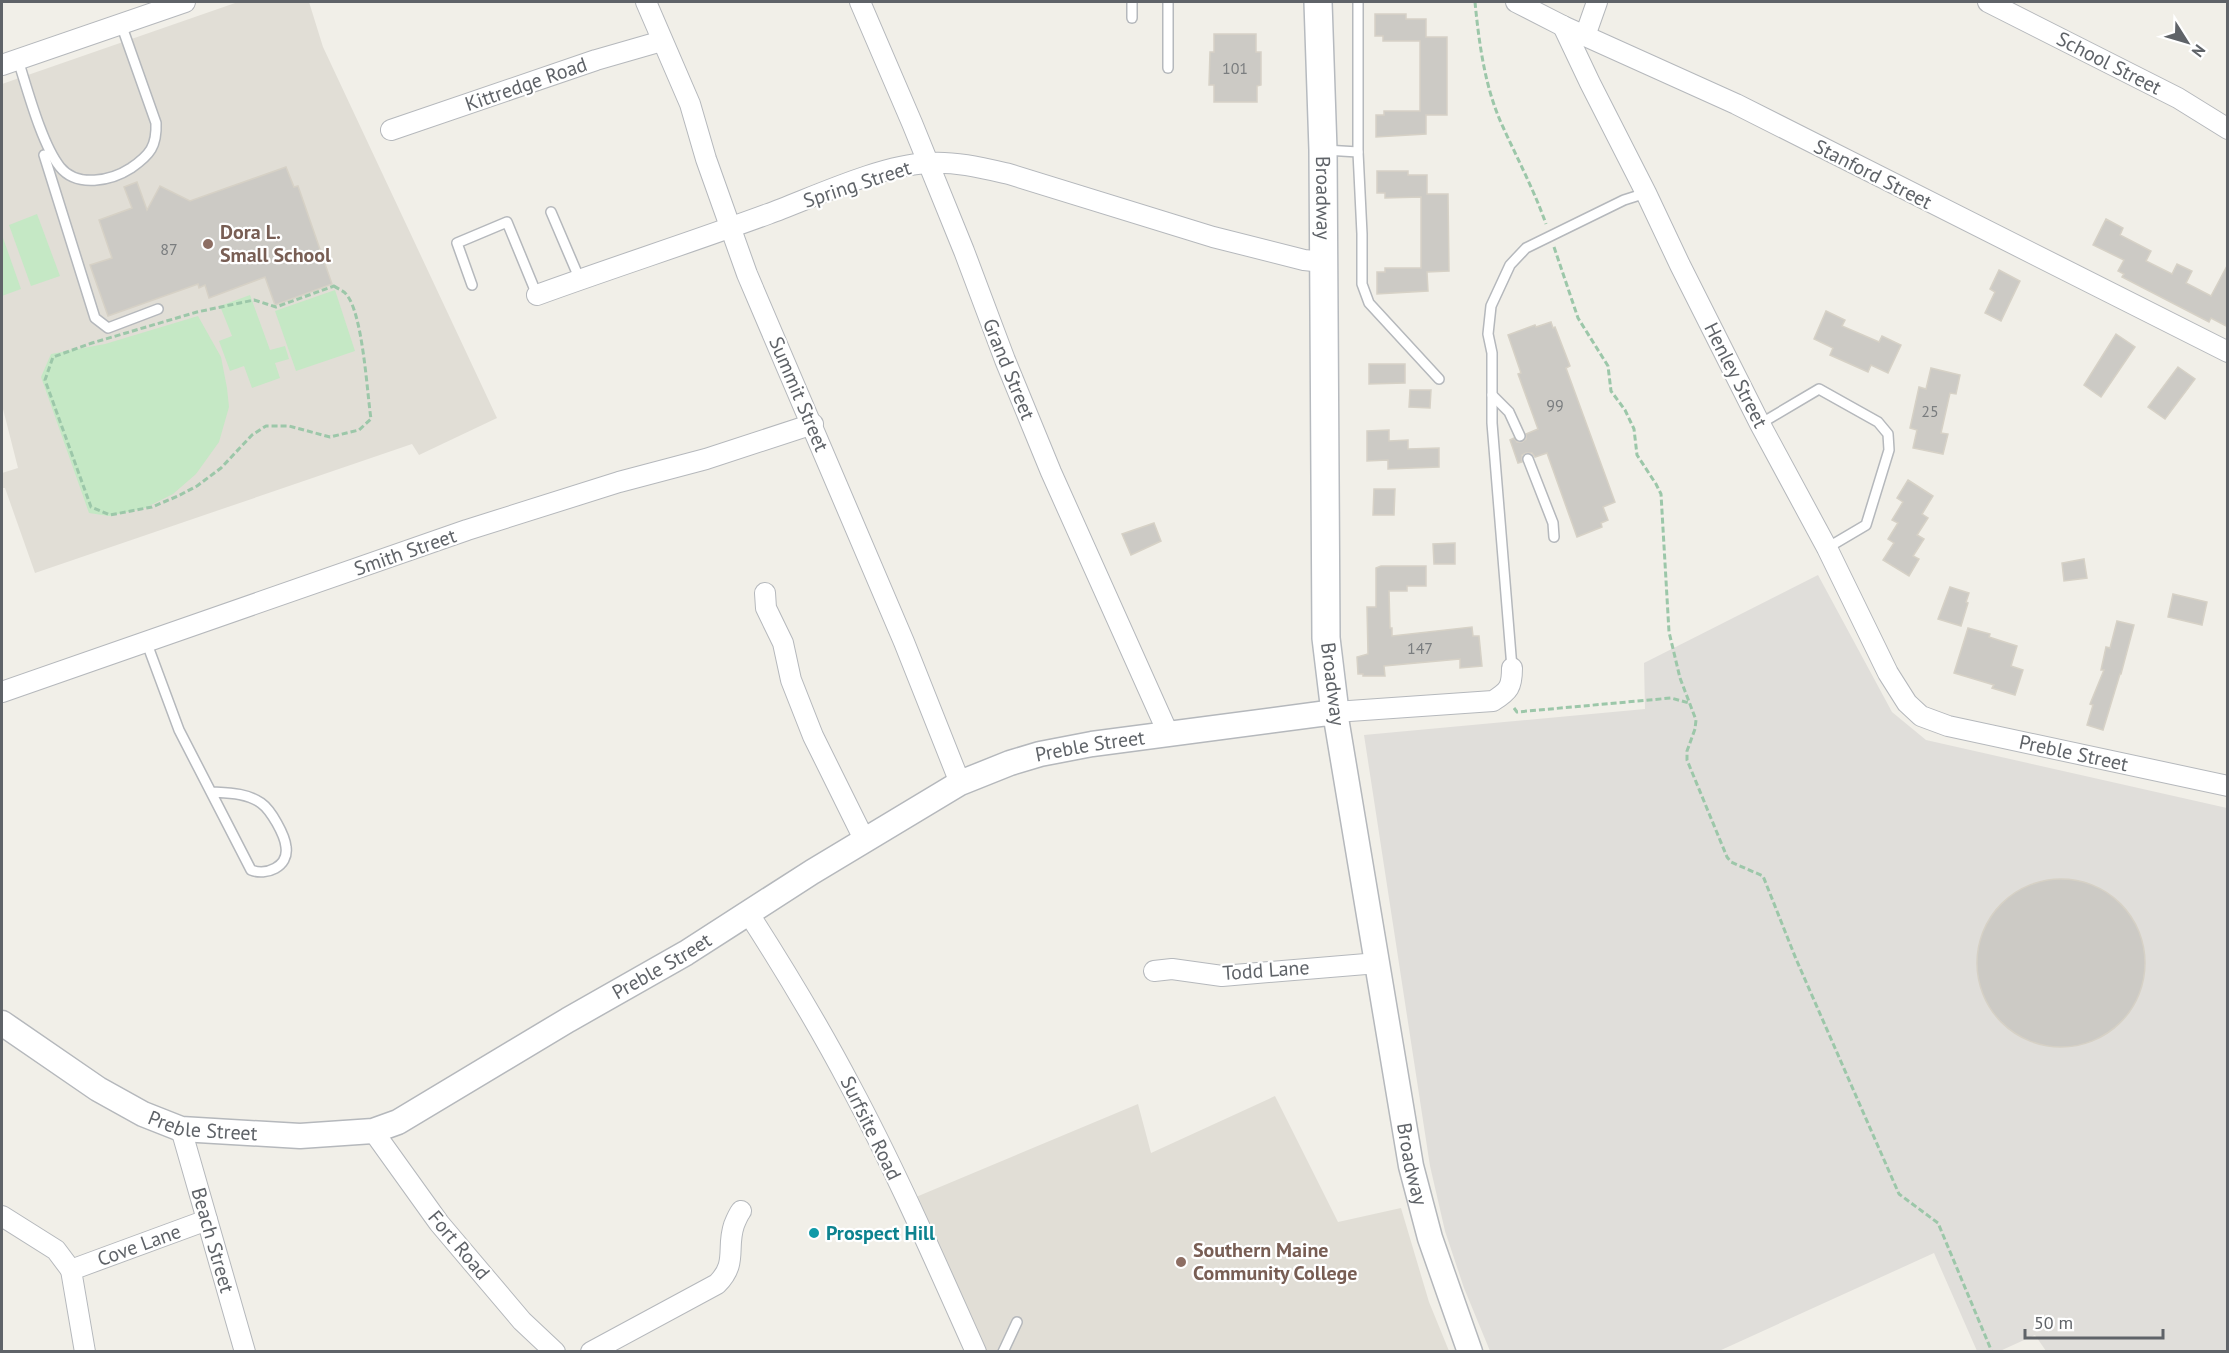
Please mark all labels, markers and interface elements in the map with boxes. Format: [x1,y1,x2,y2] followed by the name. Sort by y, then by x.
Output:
[2157,12,2217,72] north arrow
[2052,25,2166,101] street label: School Street
[2188,41,2210,61] text: N
[462,51,590,117] street label: Kittredge Road
[1222,58,1248,78] house number: 101
[1810,133,1937,215] street label: Stanford Street
[800,154,914,214] street label: Spring Street
[1310,156,1337,241] street label: Broadway
[220,219,331,268] place label: Dora L. Small School
[201,237,215,251] marker: Dora L. Small School
[160,239,178,259] house number: 87
[977,314,1041,424] street label: Grand Street
[1698,318,1774,432] street label: Henley Street
[763,333,835,456] street label: Summit Street
[1546,395,1564,415] house number: 99
[1921,401,1939,421] house number: 25
[350,522,460,582] street label: Smith Street
[1407,638,1433,658] house number: 147
[1315,641,1351,728] street label: Broadway
[1033,724,1147,768] street label: Preble Street
[2017,729,2131,777] street label: Preble Street
[607,927,716,1005] street label: Preble Street
[1222,954,1310,986] street label: Todd Lane
[835,1072,907,1184] street label: Surfsite Road
[144,1104,258,1146] street label: Preble Street
[1391,1121,1434,1209] street label: Broadway
[186,1184,240,1296] street label: Beach Street
[422,1205,496,1285] street label: Fort Road
[94,1218,184,1272] street label: Cove Lane
[826,1220,935,1246] place label: Prospect Hill
[807,1226,821,1240] marker: Prospect Hill
[1193,1237,1358,1286] place label: Southern Maine Community College
[1174,1255,1188,1269] marker: Southern Maine Community College
[2025,1302,2163,1340] scale bar
[2034,1311,2073,1334] text: 50 m

